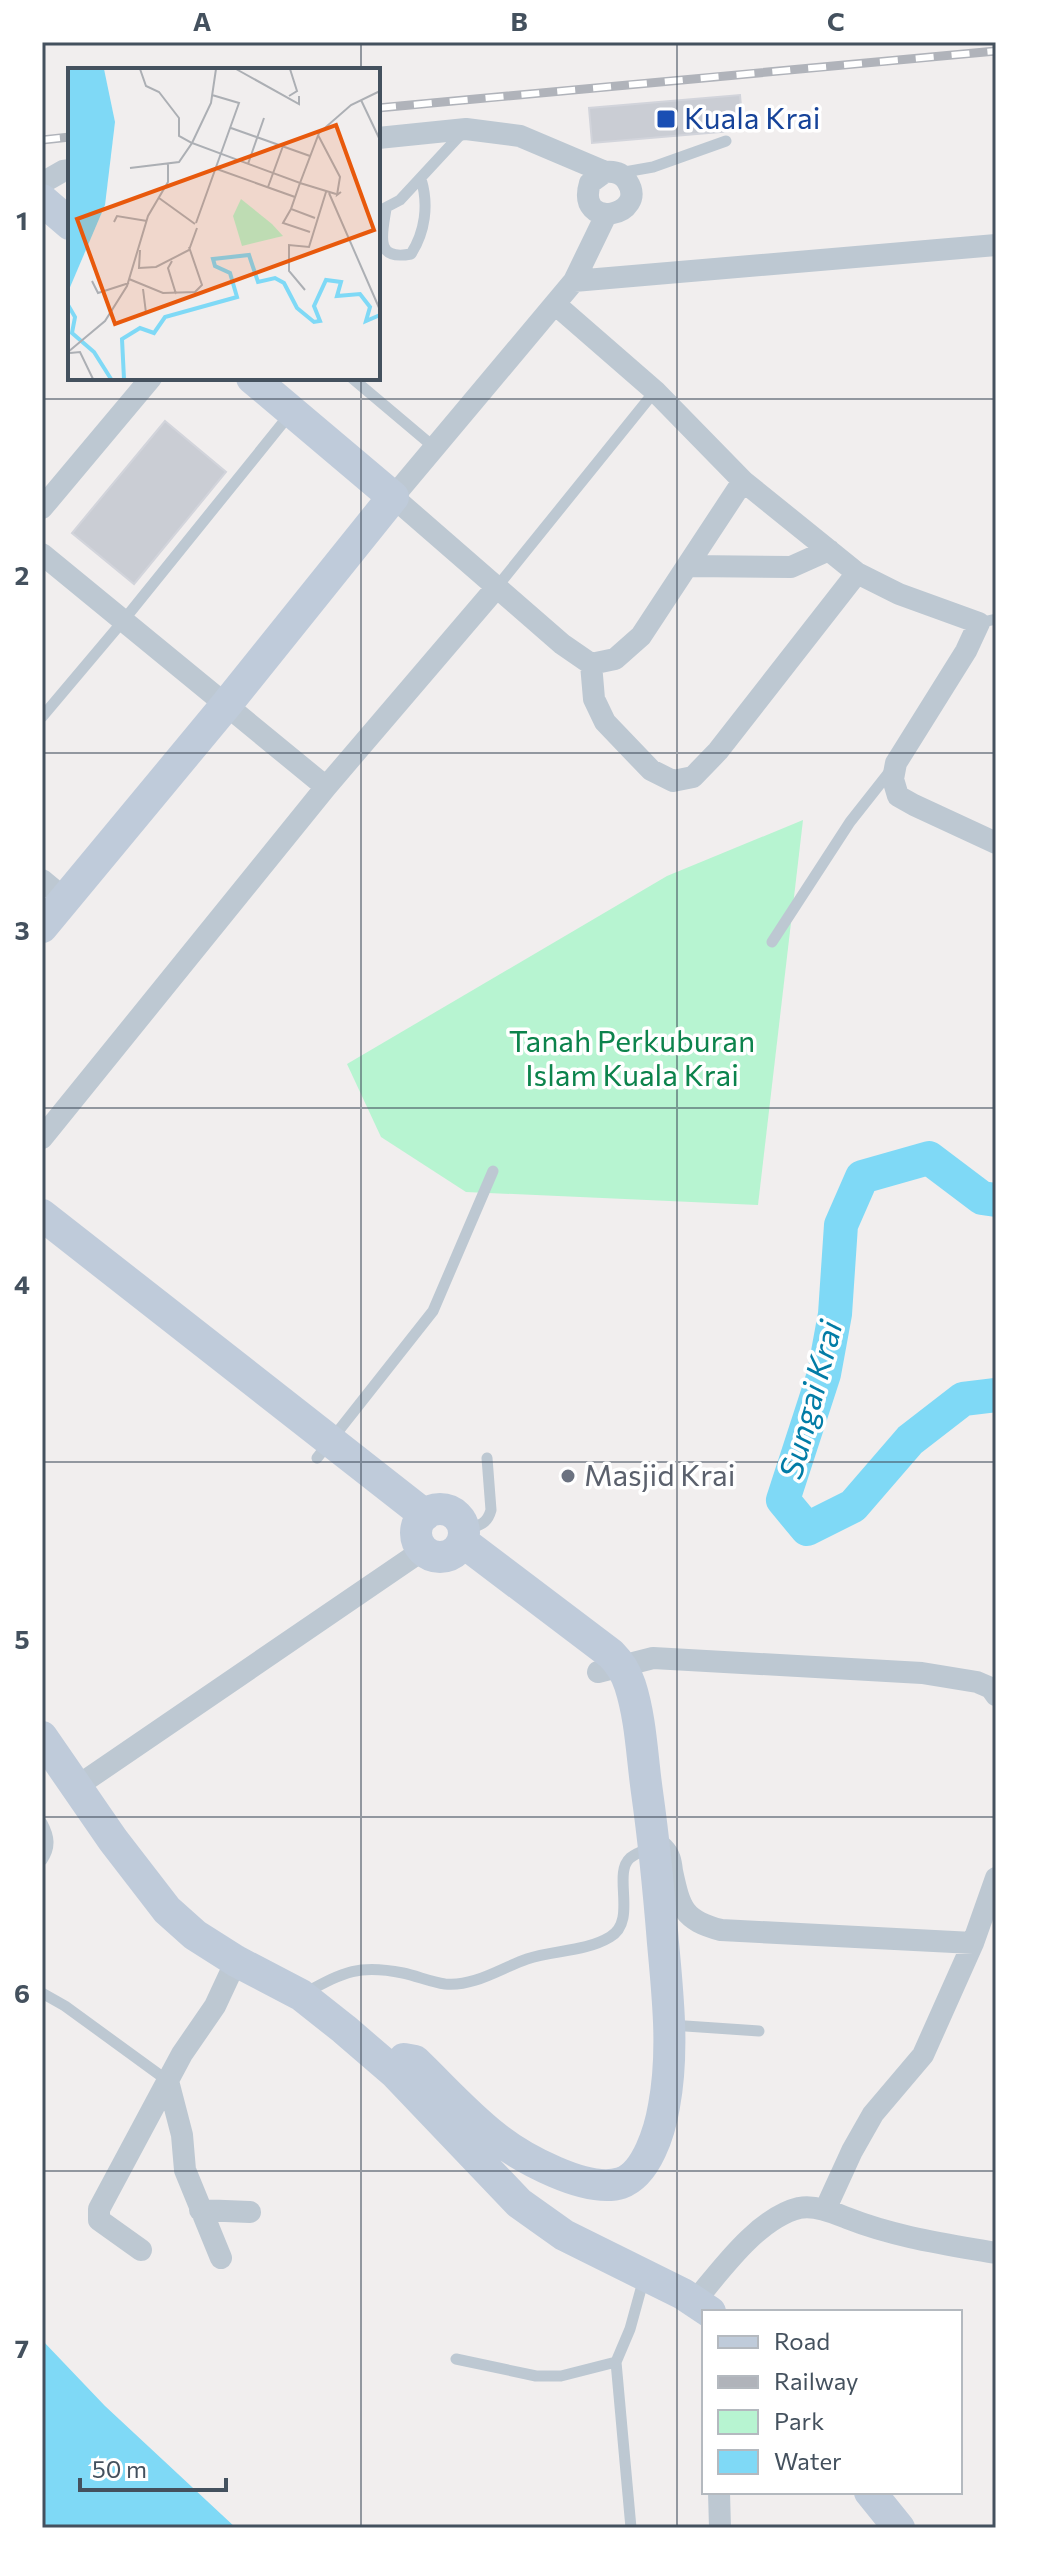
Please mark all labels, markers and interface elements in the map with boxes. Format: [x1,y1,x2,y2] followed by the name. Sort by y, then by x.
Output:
[193,5,212,36] text: A
[510,5,528,36] text: B
[827,5,845,36] text: C
[68,68,380,380] inset map
[684,98,820,135] place label: Kuala Krai
[655,108,677,130] marker: Kuala Krai
[16,204,28,235] text: 1
[15,559,29,590] text: 2
[14,914,30,945] text: 3
[509,1021,755,1092] park label: Tanah Perkuburan Islam Kuala Krai
[14,1268,30,1299] text: 4
[769,1314,850,1483] water label: Sungai Krai
[584,1455,735,1492] place label: Masjid Krai
[559,1467,577,1485] marker: Masjid Krai
[14,1623,30,1654] text: 5
[14,1977,30,2008] text: 6
[702,2310,962,2494] legend
[774,2326,830,2355] text: Road
[15,2332,29,2363] text: 7
[774,2366,859,2395] text: Railway
[774,2406,824,2435] text: Park
[80,2442,226,2492] scale bar
[774,2446,842,2475] text: Water
[92,2454,147,2483] text: 50 m

